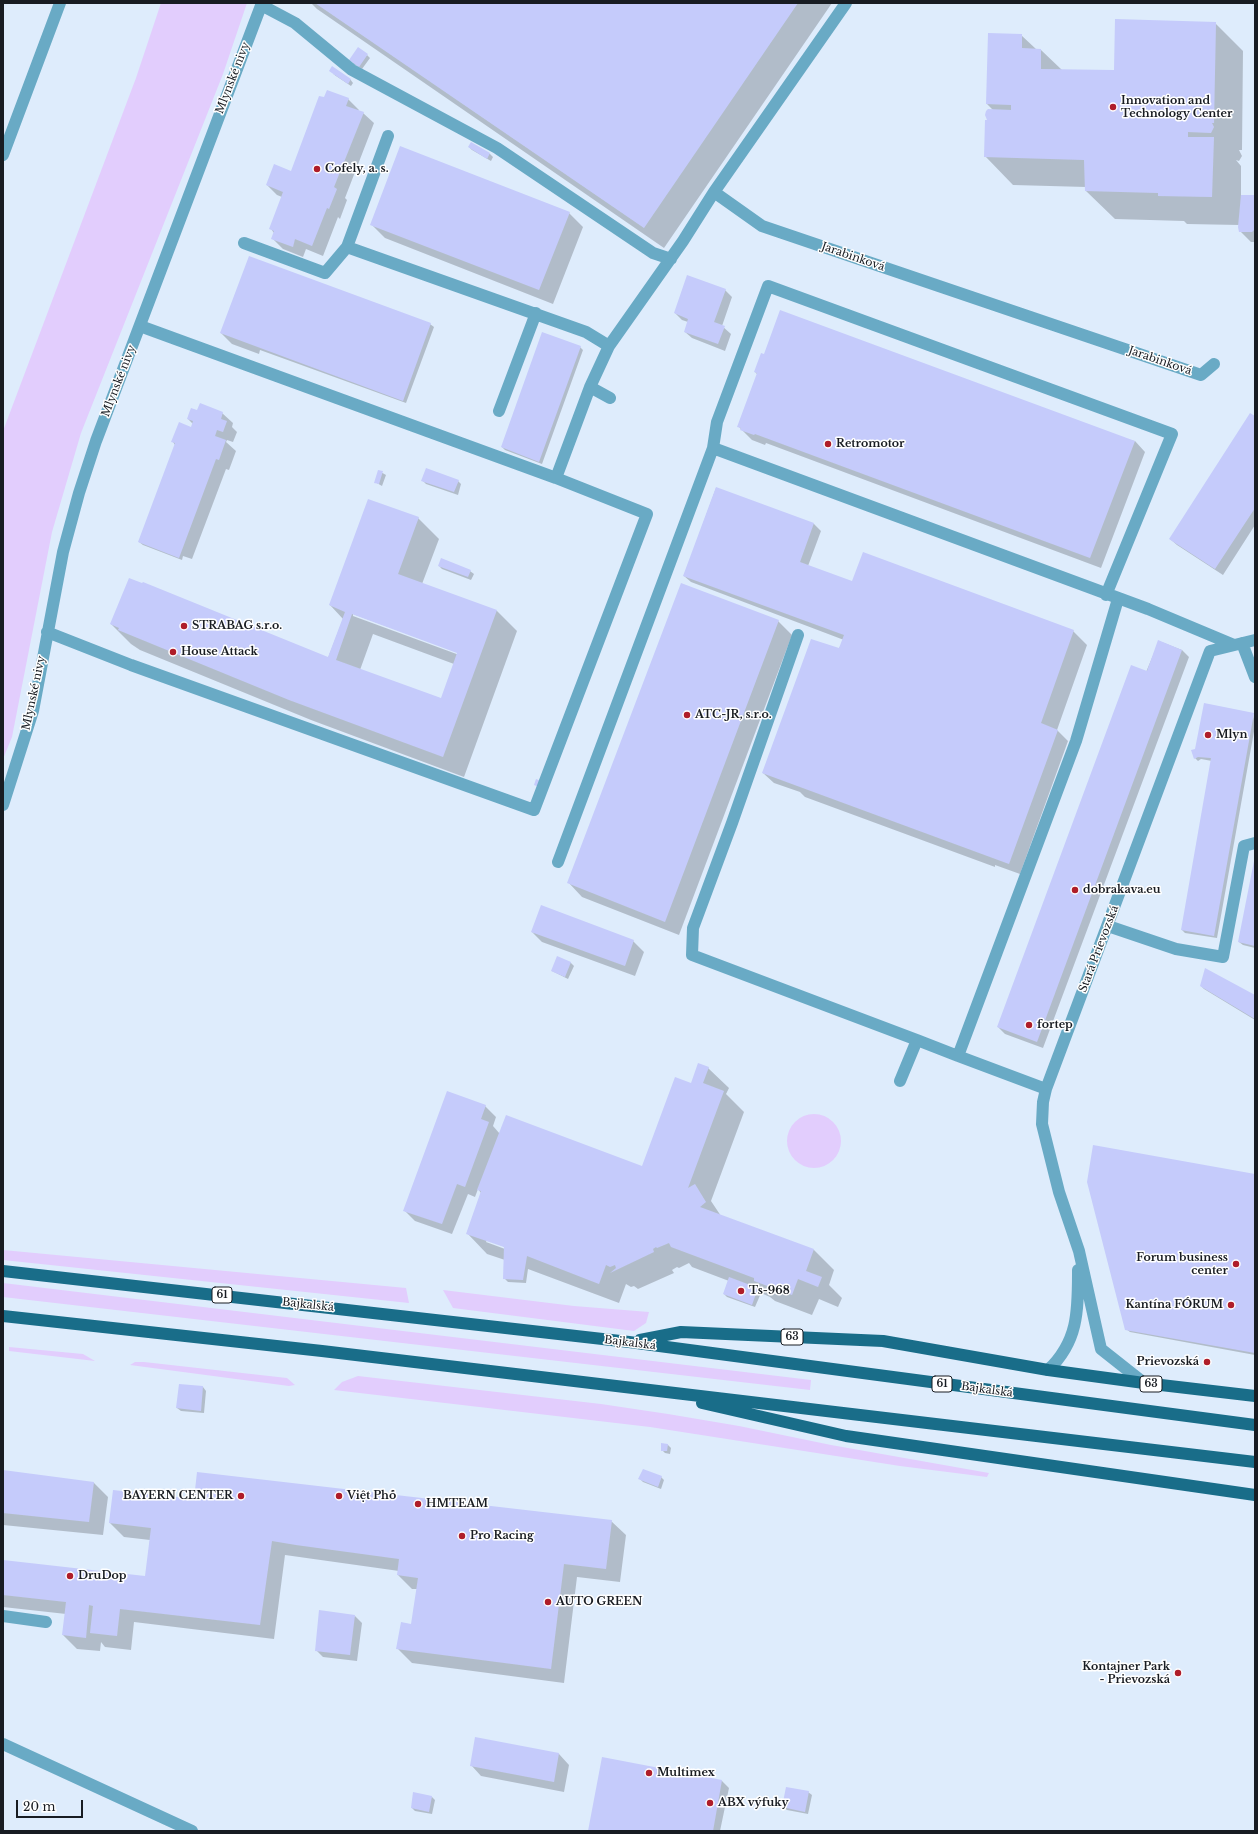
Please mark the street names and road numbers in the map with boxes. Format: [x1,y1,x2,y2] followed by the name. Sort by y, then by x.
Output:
[213,40,253,116] street label: Mlynské nivy
[820,240,886,274] street label: Jarabinková
[99,343,139,419] street label: Mlynské nivy
[1127,344,1193,378] street label: Jarabinková
[20,654,48,732] street label: Mlynské nivy
[1076,904,1122,994] street label: Stará Prievozská
[212,1287,232,1303] road number: 61
[281,1296,335,1314] street label: Bajkalská
[781,1329,803,1345] road number: 63
[603,1333,657,1353] street label: Bajkalská
[932,1376,952,1392] road number: 61
[1140,1376,1162,1392] road number: 63
[960,1380,1014,1400] street label: Bajkalská

